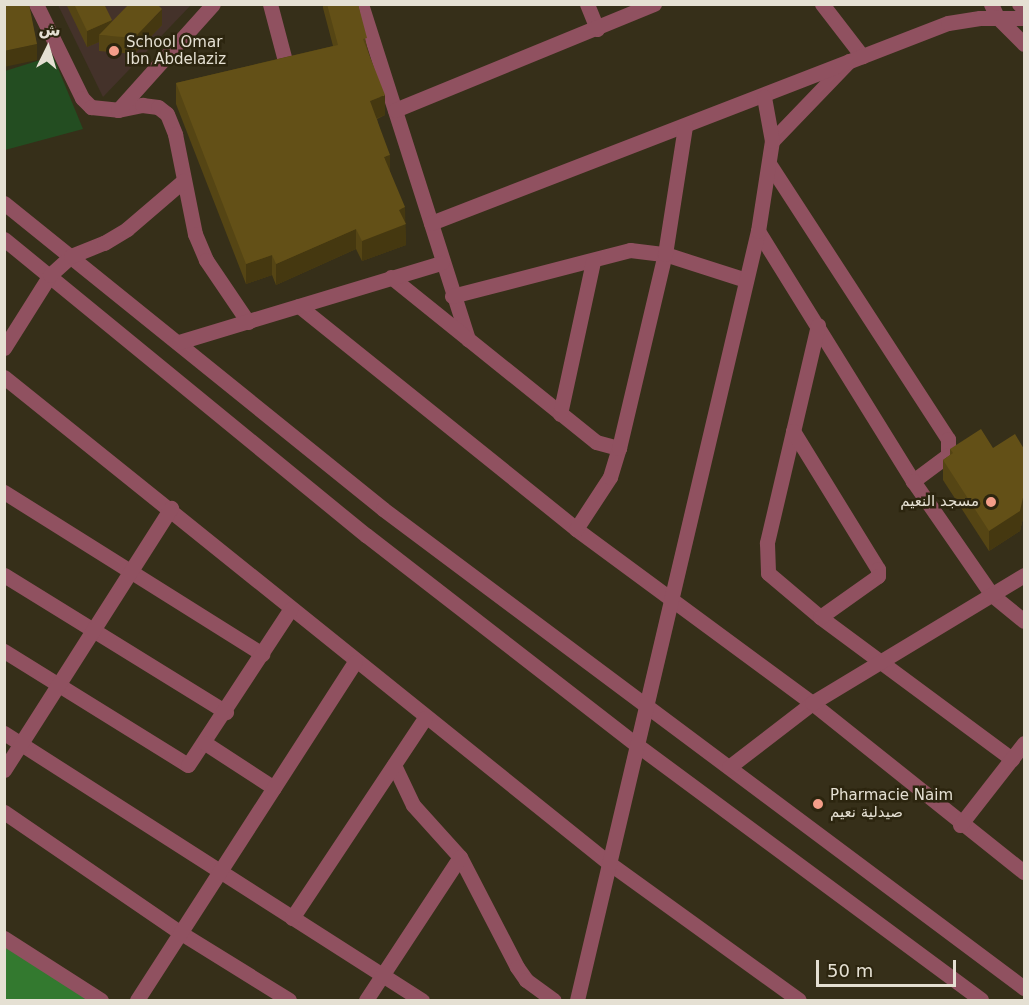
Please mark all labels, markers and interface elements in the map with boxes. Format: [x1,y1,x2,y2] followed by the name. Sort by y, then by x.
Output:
[18,18,78,78] north arrow
[38,19,61,40] text: ش
[126,33,226,68] place label: School Omar Ibn Abdelaziz
[107,44,121,58] marker: School Omar Ibn Abdelaziz
[900,493,979,511] place label: مسجد النعيم
[984,495,998,509] marker: مسجد النعيم
[830,786,953,821] place label: Pharmacie Naim صيدلية نعيم
[811,797,825,811] marker: Pharmacie Naim صيدلية نعيم
[819,948,958,986] scale bar
[827,960,873,981] text: 50 m

